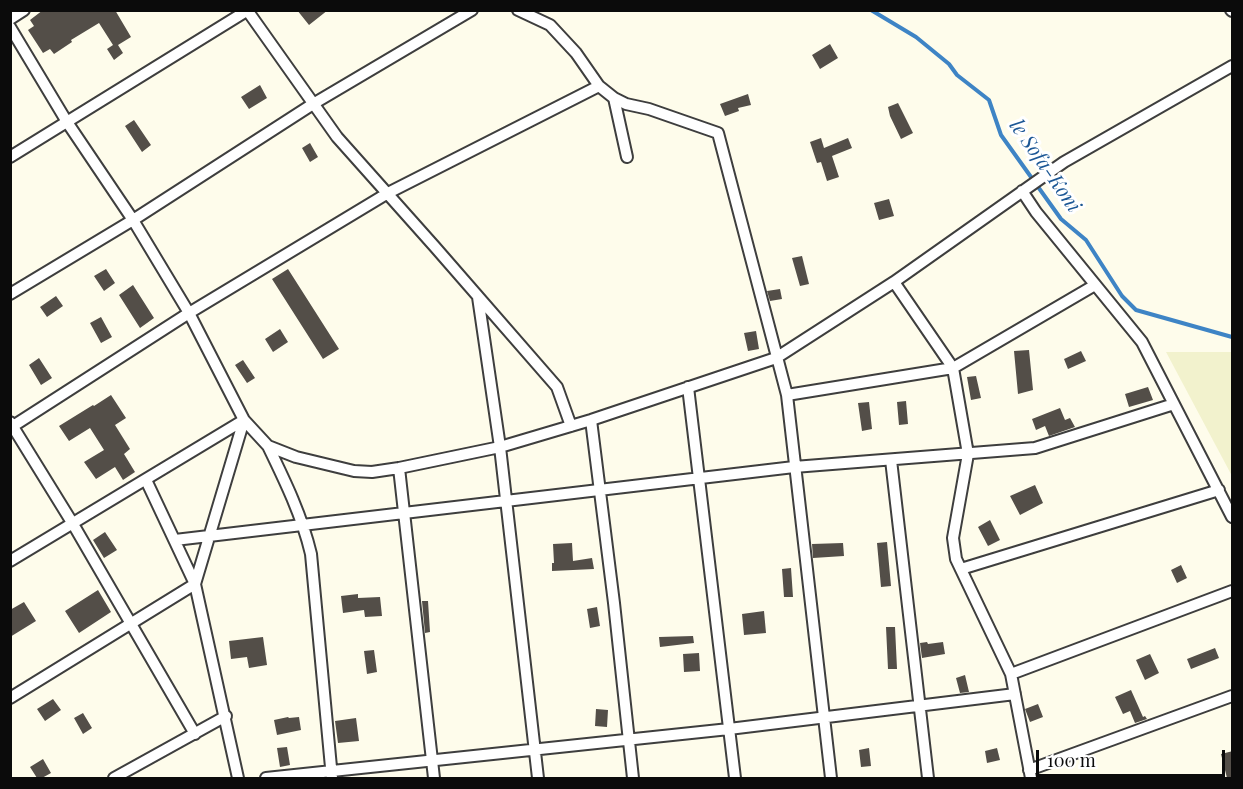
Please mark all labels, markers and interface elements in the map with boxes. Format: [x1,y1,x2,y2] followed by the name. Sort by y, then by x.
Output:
[1004,115,1086,217] water label: le Sofa-Koni
[1039,738,1228,776] scale bar
[1047,748,1096,772] text: 100 m

